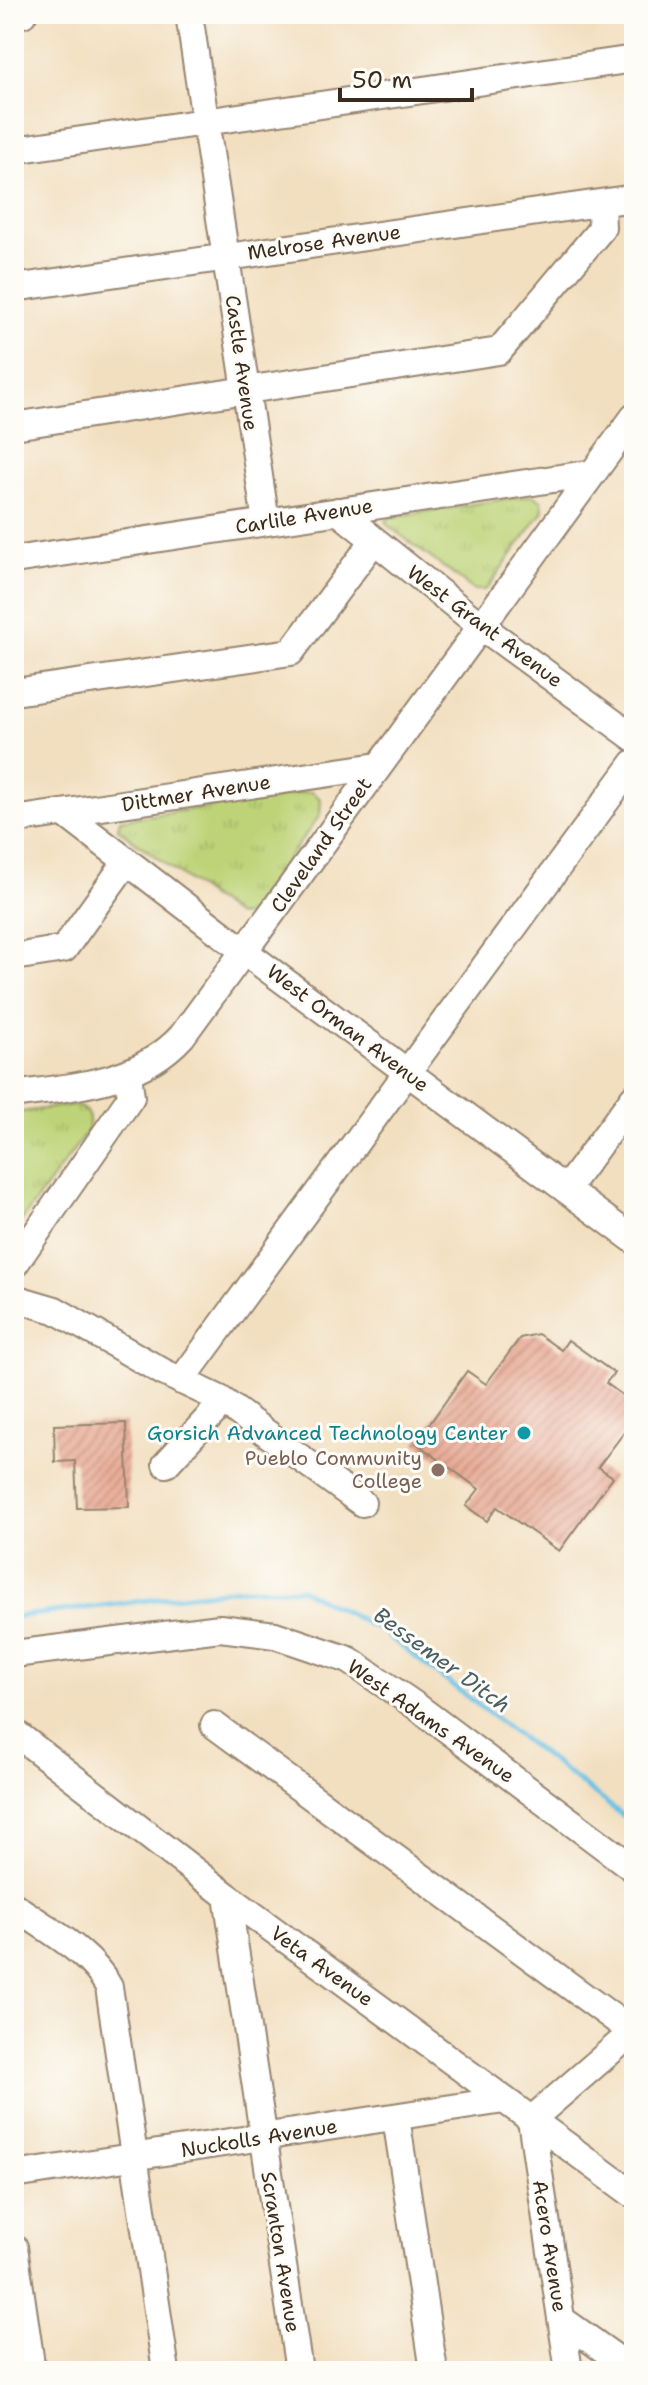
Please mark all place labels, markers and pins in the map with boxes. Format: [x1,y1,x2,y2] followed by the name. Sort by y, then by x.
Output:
[147,1420,508,1446] place label: Gorsich Advanced Technology Center
[515,1424,533,1442] marker: Gorsich Advanced Technology Center
[245,1445,422,1494] place label: Pueblo Community College
[429,1461,447,1479] marker: Pueblo Community College

